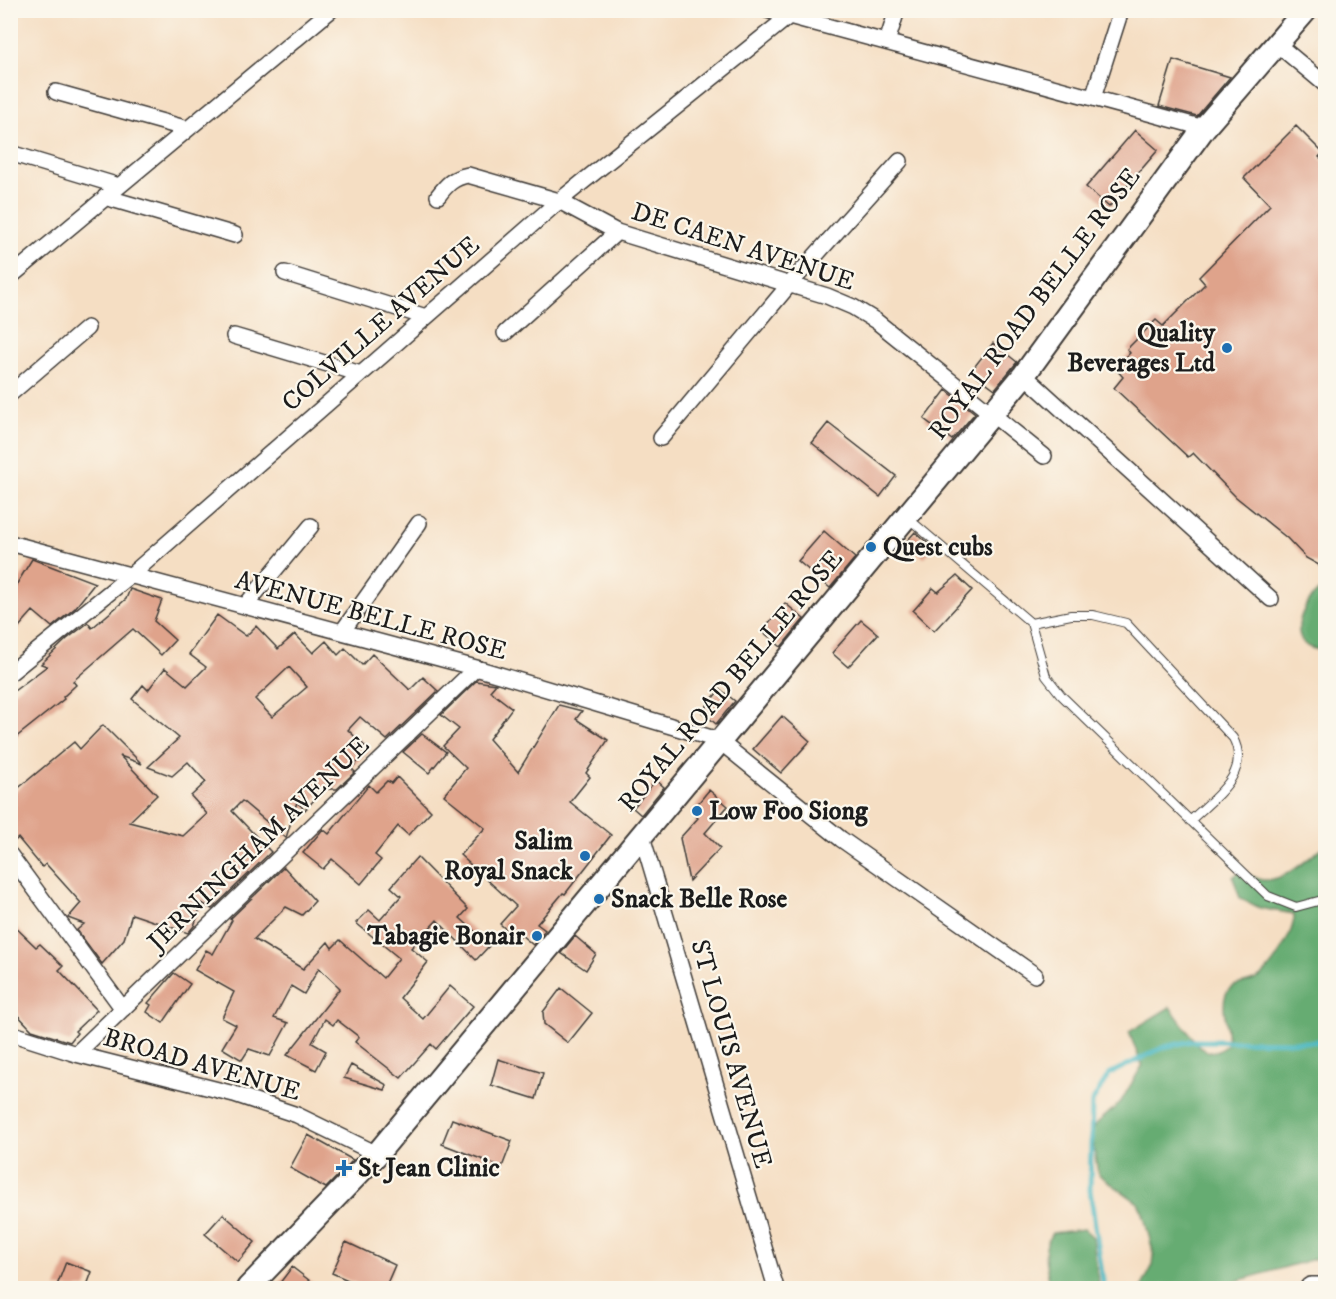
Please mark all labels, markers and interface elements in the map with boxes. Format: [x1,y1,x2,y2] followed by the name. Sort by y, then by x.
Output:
[922,161,1148,447] street label: ROYAL ROAD BELLE ROSE
[627,195,859,299] street label: DE CAEN AVENUE
[275,229,487,419] street label: COLVILLE AVENUE
[1067,317,1216,380] place label: Quality Beverages Ltd
[1220,341,1234,355] marker: Quality Beverages Ltd
[883,531,993,564] place label: Quest cubs
[864,540,878,554] marker: Quest cubs
[612,543,850,819] street label: ROYAL ROAD BELLE ROSE
[231,564,511,668] street label: AVENUE BELLE ROSE
[140,729,377,960] street label: JERNINGHAM AVENUE
[709,795,869,828] place label: Low Foo Siong
[690,804,704,818] marker: Low Foo Siong
[444,825,574,888] place label: Salim Royal Snack
[578,849,592,863] marker: Salim Royal Snack
[611,883,788,916] place label: Snack Belle Rose
[592,892,606,906] marker: Snack Belle Rose
[367,920,525,953] place label: Tabagie Bonair
[530,929,544,943] marker: Tabagie Bonair
[683,936,779,1172] street label: ST LOUIS AVENUE
[100,1021,304,1109] street label: BROAD AVENUE
[358,1152,500,1185] place label: St Jean Clinic
[335,1159,353,1177] marker: St Jean Clinic

